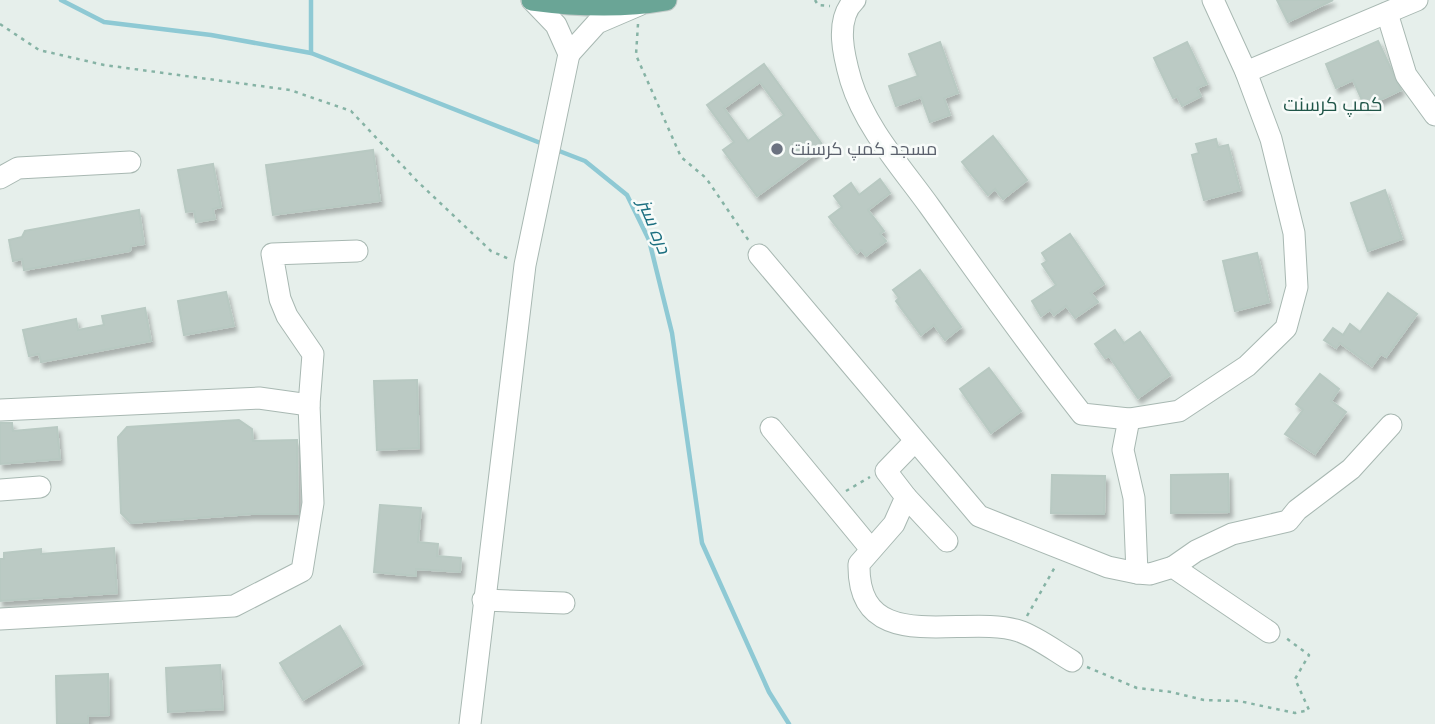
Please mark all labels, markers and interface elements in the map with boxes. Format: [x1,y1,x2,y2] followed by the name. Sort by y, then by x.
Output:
[1283,92,1383,118] district label: کمپ کرسنت
[791,137,937,161] place label: مسجد کمپ کرسنت
[769,141,785,157] marker: مسجد کمپ کرسنت
[631,193,677,259] water label: دره سبز

